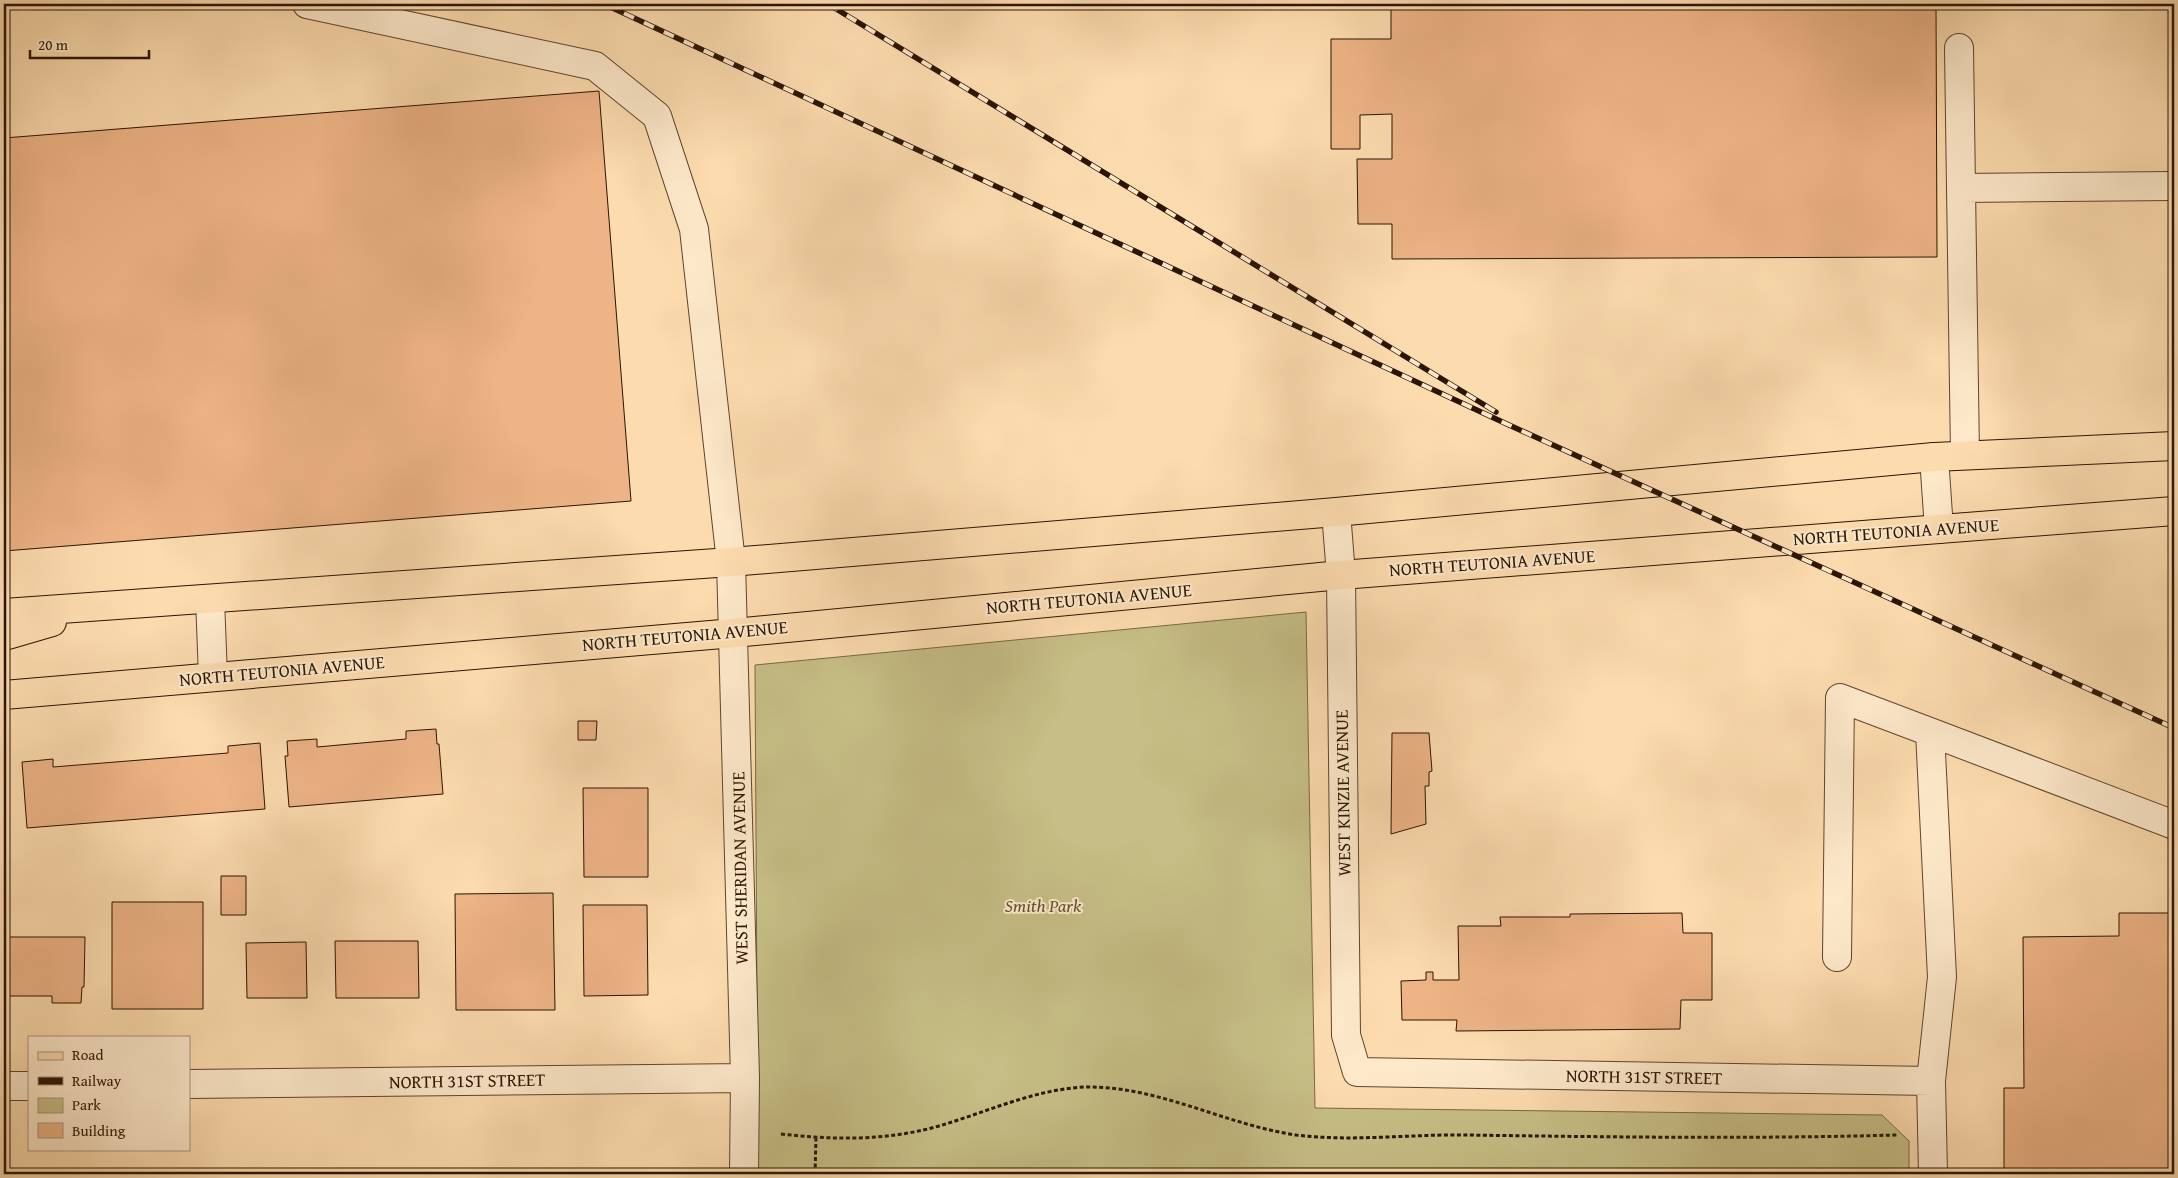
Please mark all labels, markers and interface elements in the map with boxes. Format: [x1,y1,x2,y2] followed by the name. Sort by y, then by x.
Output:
[30,28,149,60] scale bar
[38,34,69,55] text: 20 m
[1792,511,2000,552] street label: NORTH TEUTONIA AVENUE
[1388,542,1596,583] street label: NORTH TEUTONIA AVENUE
[985,576,1193,621] street label: NORTH TEUTONIA AVENUE
[581,613,789,658] street label: NORTH TEUTONIA AVENUE
[178,648,386,693] street label: NORTH TEUTONIA AVENUE
[1328,710,1357,876] street label: WEST KINZIE AVENUE
[724,771,755,965] street label: WEST SHERIDAN AVENUE
[1005,892,1082,919] park label: Smith Park
[28,1036,190,1150] legend
[72,1044,103,1065] text: Road
[1566,1062,1722,1091] street label: NORTH 31ST STREET
[389,1066,545,1095] street label: NORTH 31ST STREET
[72,1070,122,1091] text: Railway
[72,1094,101,1115] text: Park
[72,1120,126,1141] text: Building

